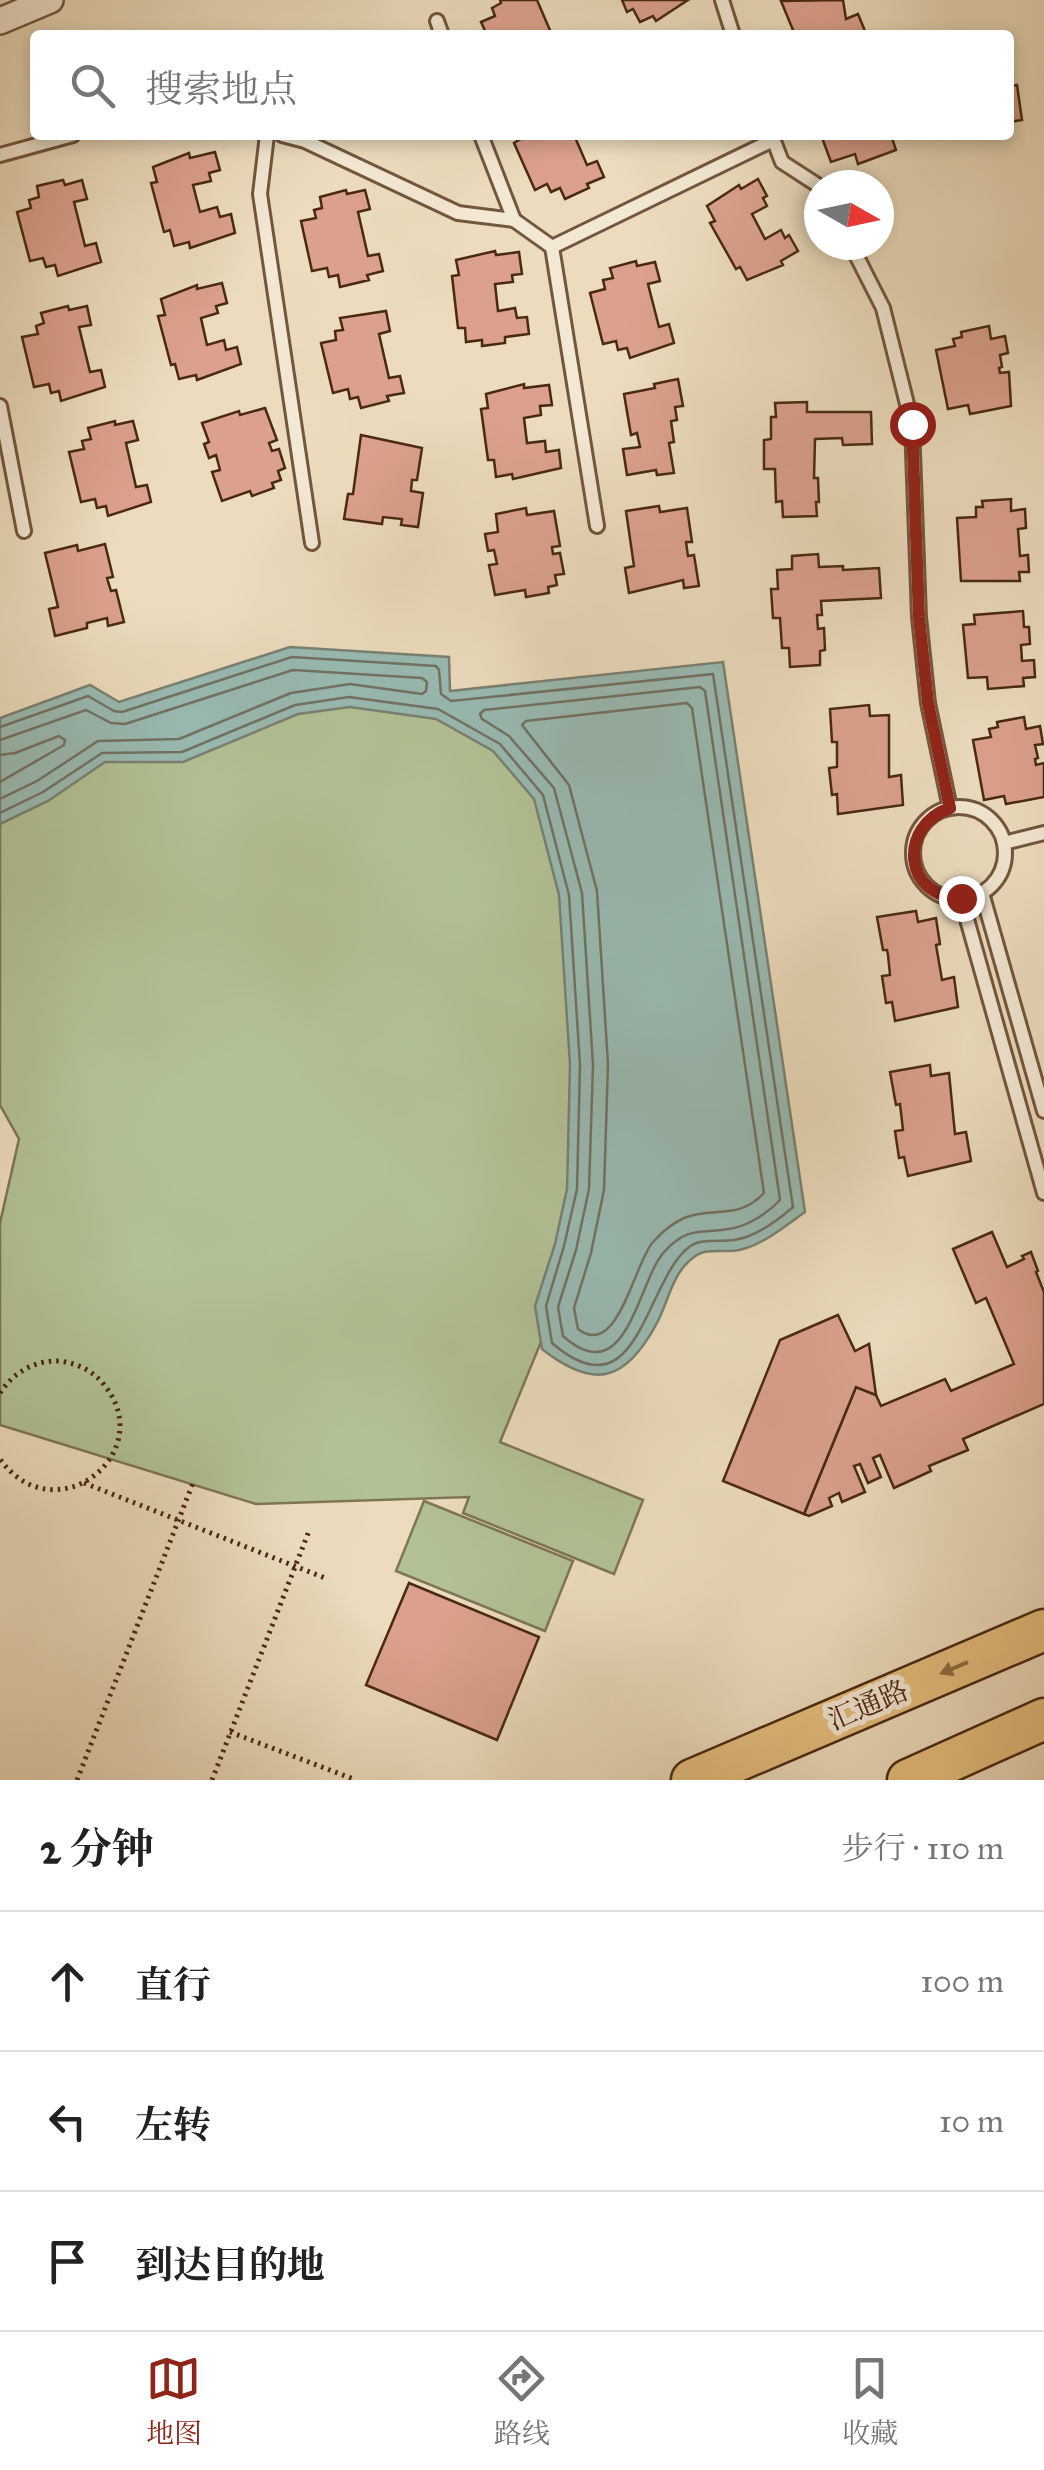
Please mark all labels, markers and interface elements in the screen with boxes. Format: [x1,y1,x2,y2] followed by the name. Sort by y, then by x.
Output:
[30,30,1014,140] search box
[65,58,120,113] icon: search
[145,66,297,112] text: 搜索地点
[804,170,894,260] north arrow
[890,402,936,448] route start
[939,876,985,922] route end
[939,1660,969,1676] one-way arrow
[822,1672,914,1738] street label: 汇通路
[40,1823,154,1875] text: 2 分钟
[842,1829,1004,1868] text: 步行 · 110 m
[40,1954,95,2009] icon: ahead
[135,1962,211,2008] text: 直行
[920,1962,1004,2001] text: 100 m
[40,2094,95,2149] icon: left
[135,2102,211,2148] text: 左转
[939,2102,1004,2141] text: 10 m
[40,2234,95,2289] icon: arrive
[135,2242,325,2288] text: 到达目的地
[146,2351,202,2451] tab: 地图
[494,2351,550,2451] tab: 路线
[842,2351,898,2451] tab: 收藏

